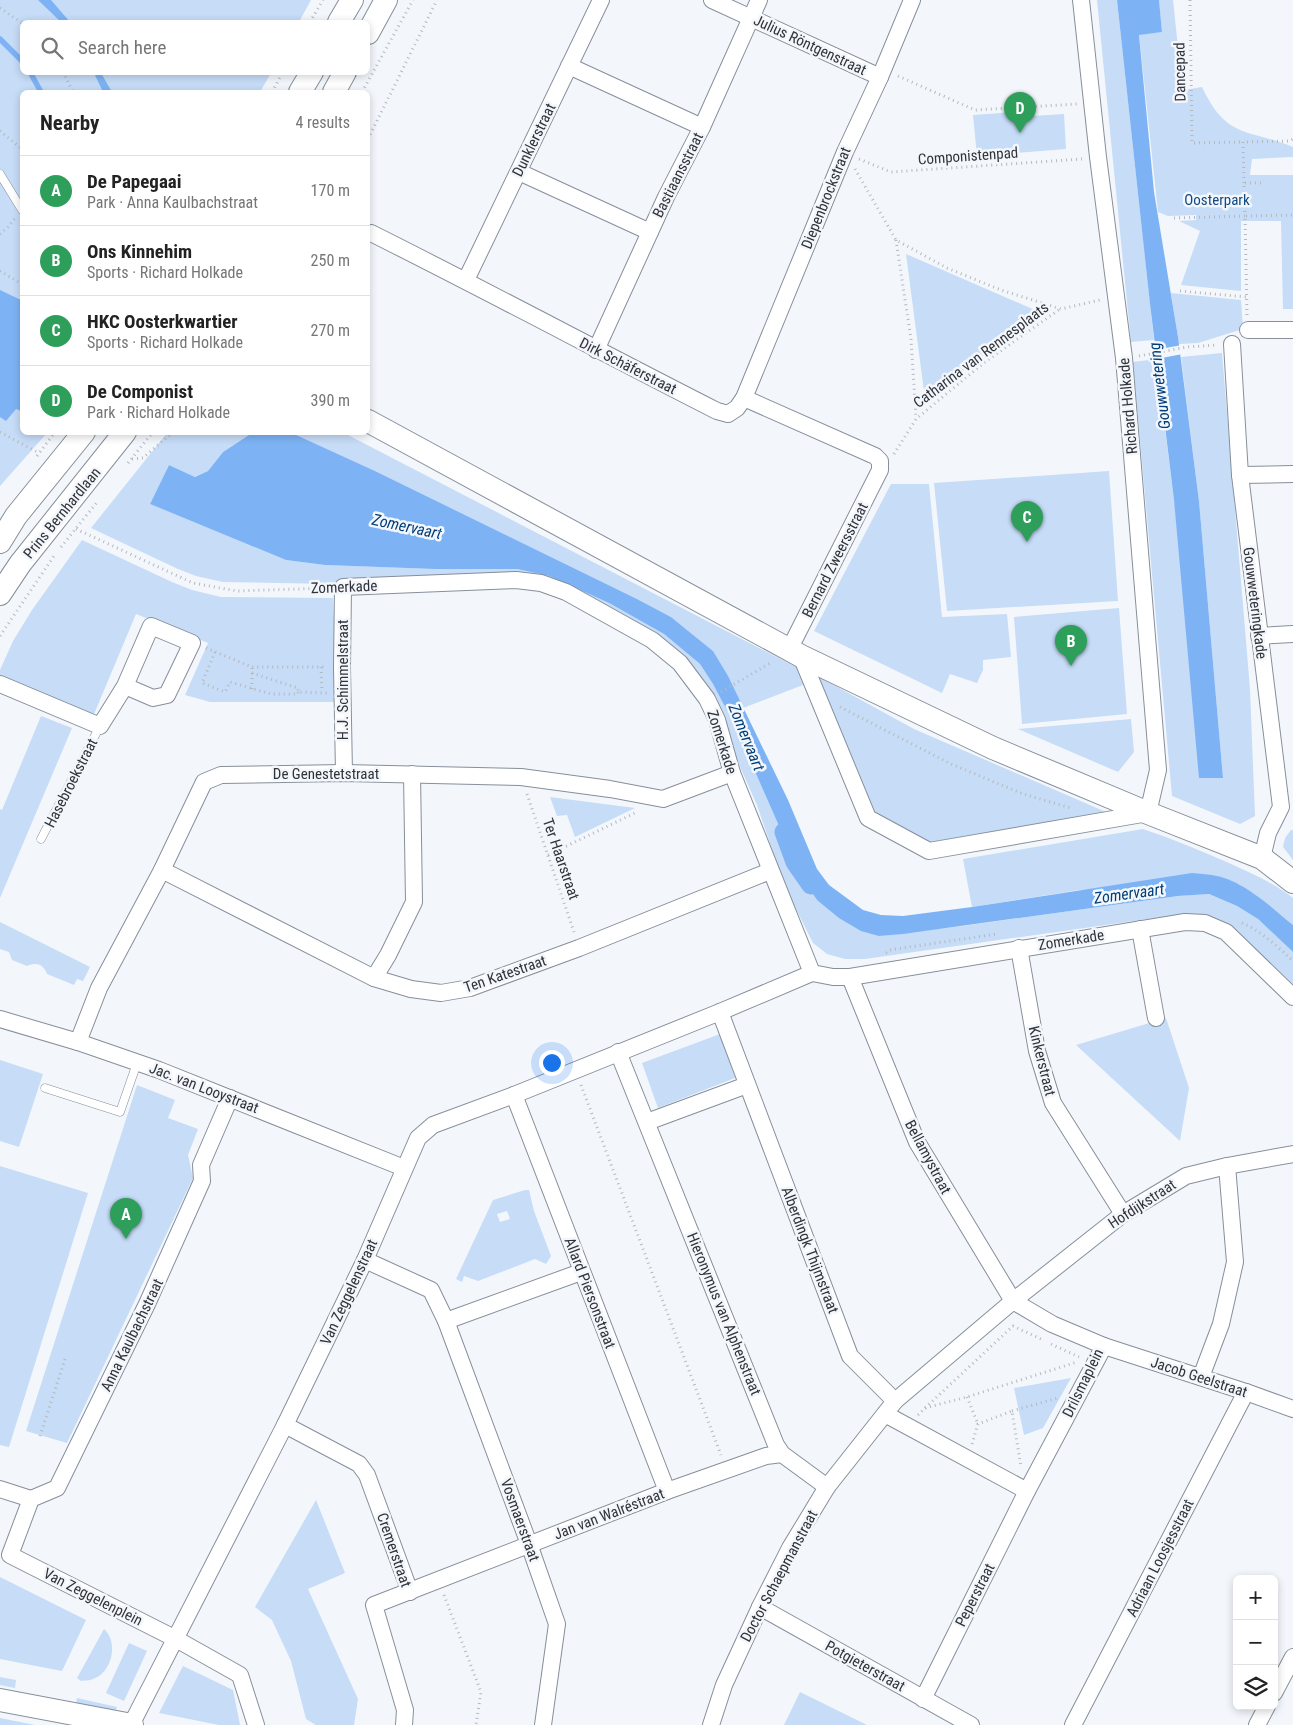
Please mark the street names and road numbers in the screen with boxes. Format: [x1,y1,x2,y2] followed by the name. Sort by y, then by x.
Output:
[751,11,869,79] street label: Julius Röntgenstraat
[1170,42,1190,102] street label: Dancepad
[509,100,559,180] street label: Dunklerstraat
[649,130,707,220] street label: Bastiaansstraat
[797,144,855,252] street label: Diepenbrockstraat
[917,144,1019,168] street label: Componistenpad
[910,298,1052,412] street label: Catharina van Rennesplaats
[576,334,680,398] street label: Dirk Schäferstraat
[1115,357,1141,455] street label: Richard Holkade
[20,464,104,562] street label: Prins Bernhardlaan
[798,499,872,621] street label: Bernard Zweersstraat
[1239,546,1271,660] street label: Gouwweteringkade
[310,577,378,597] street label: Zomerkade
[334,620,352,740] street label: H.J. Schimmelstraat
[703,708,741,776] street label: Zomerkade
[41,735,101,831] street label: Hasebroekstraat
[273,765,379,783] street label: De Genestetstraat
[539,816,583,902] street label: Ter Haarstraat
[1037,926,1105,954] street label: Zomerkade
[461,951,549,997] street label: Ten Katestraat
[1025,1024,1059,1098] street label: Kinkerstraat
[147,1059,261,1117] street label: Jac. van Looystraat
[901,1117,955,1197] street label: Bellamystraat
[1105,1176,1179,1232] street label: Hofdijkstraat
[778,1184,842,1316] street label: Alberdingk Thijmstraat
[683,1230,765,1398] street label: Hieronymus van Alphenstraat
[561,1235,619,1351] street label: Allard Piersonstraat
[317,1236,381,1348] street label: Van Zeggelenstraat
[97,1276,167,1394] street label: Anna Kaulbachstraat
[1059,1346,1107,1420] street label: Drilsmaplein
[1148,1353,1250,1401] street label: Jacob Geelstraat
[497,1476,543,1564] street label: Vosmaerstraat
[551,1485,667,1543] street label: Jan van Walréstraat
[1123,1496,1197,1620] street label: Adriaan Loosjesstraat
[737,1507,821,1645] street label: Doctor Schaepmanstraat
[373,1511,415,1589] street label: Cremerstraat
[951,1560,999,1630] street label: Peperstraat
[40,1564,146,1630] street label: Van Zeggelenplein
[822,1637,908,1695] street label: Potgieterstraat

